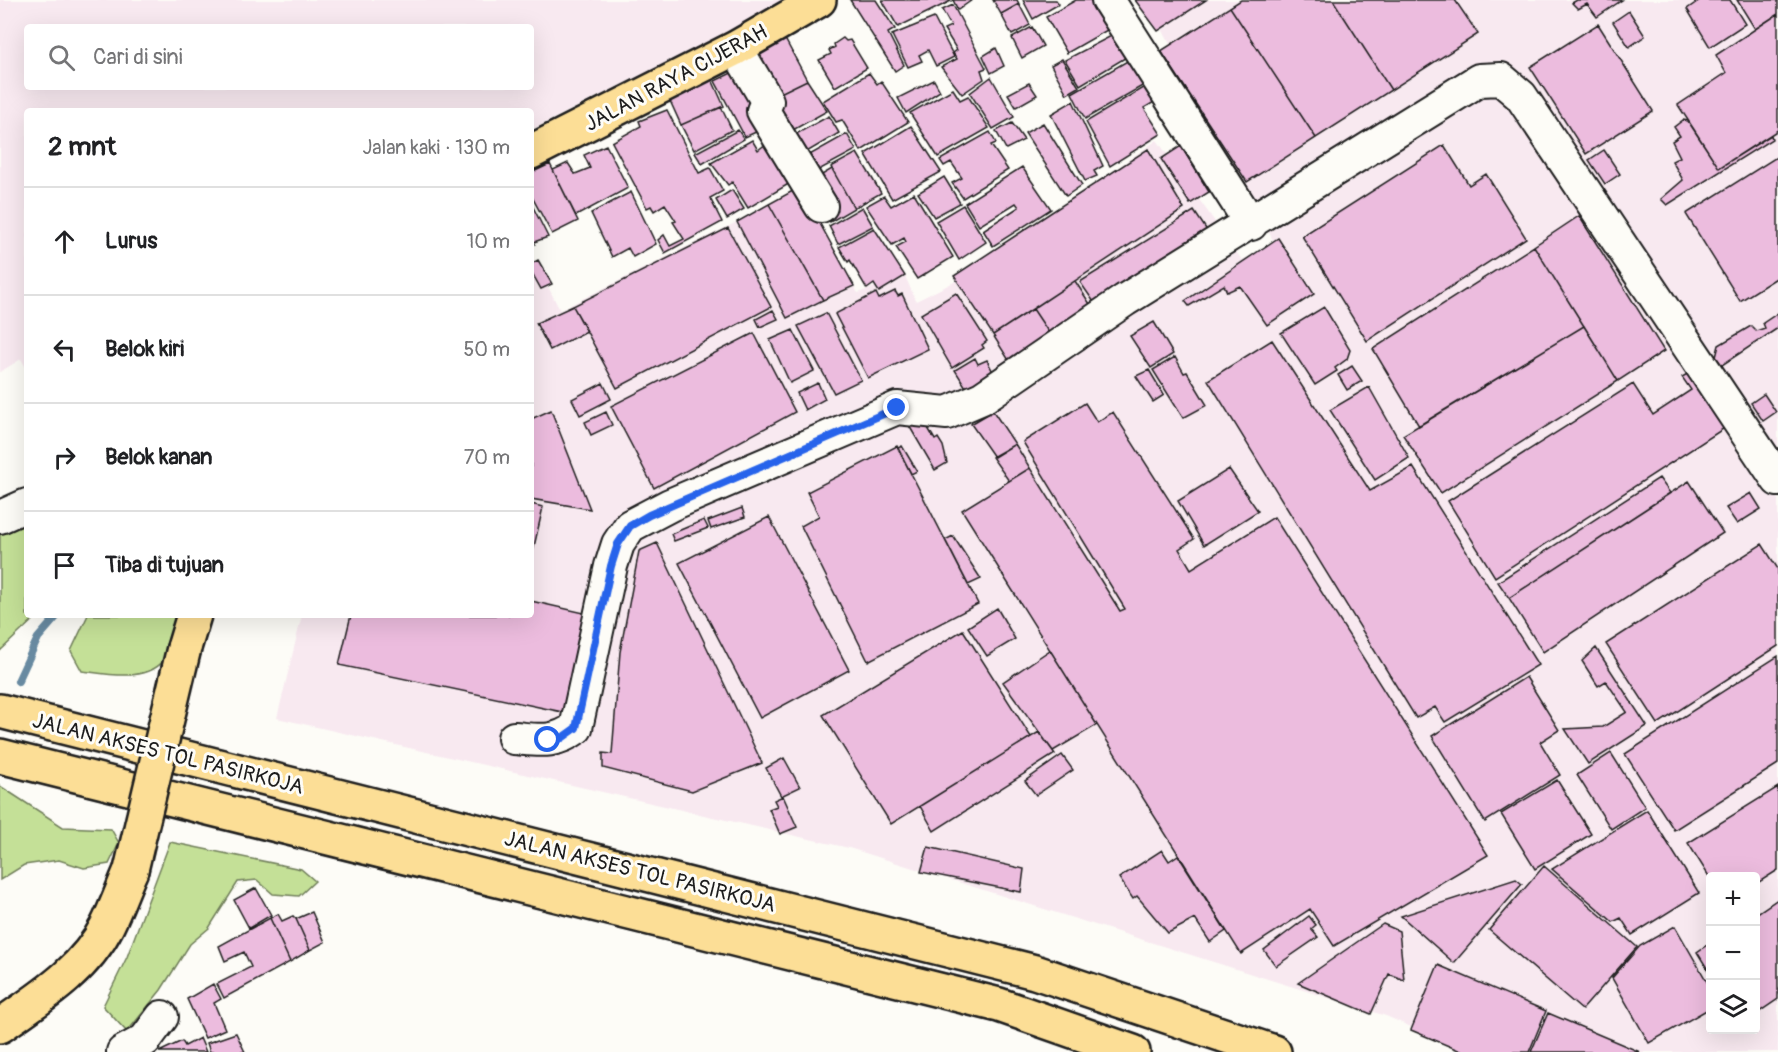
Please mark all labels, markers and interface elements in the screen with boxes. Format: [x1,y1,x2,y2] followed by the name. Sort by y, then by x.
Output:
[580,18,772,138] street label: JALAN RAYA CIJERAH
[24,24,534,90] search box
[45,41,78,74] icon: search
[93,43,183,71] text: Cari di sini
[48,131,116,163] text: 2 mnt
[363,135,510,160] text: Jalan kaki · 130 m
[48,225,81,258] icon: ahead
[105,227,157,255] text: Lurus
[466,229,510,254] text: 10 m
[48,333,81,366] icon: left
[105,335,184,363] text: Belok kiri
[463,337,510,362] text: 50 m
[883,394,909,420] route end
[48,441,81,474] icon: right
[105,443,213,471] text: Belok kanan
[464,445,510,470] text: 70 m
[48,549,81,582] icon: arrive
[105,551,224,579] text: Tiba di tujuan
[30,707,306,801] street label: JALAN AKSES TOL PASIRKOJA
[534,726,560,752] route start
[502,825,778,919] street label: JALAN AKSES TOL PASIRKOJA
[1706,872,1760,1034] map controls
[1706,872,1760,926] button: +
[1706,926,1760,980] button: −
[1706,980,1760,1034] button: layers

